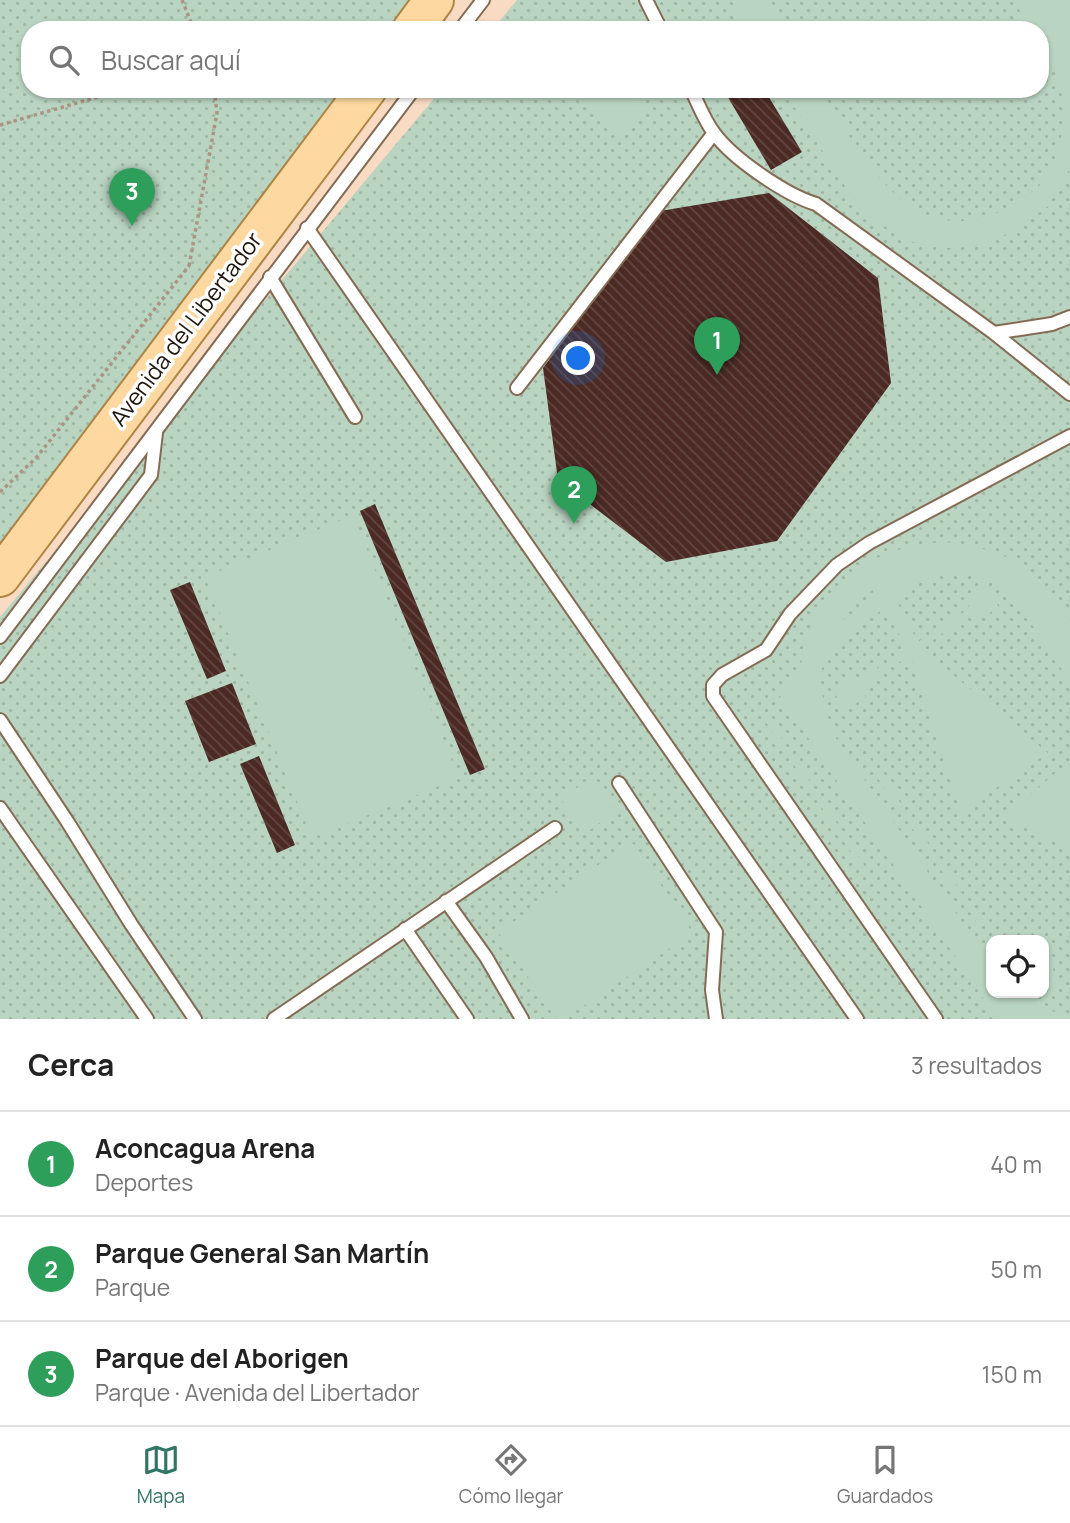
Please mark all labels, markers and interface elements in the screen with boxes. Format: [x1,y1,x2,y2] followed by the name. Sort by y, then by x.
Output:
[21,21,1049,98] search box
[45,41,83,79] icon: search
[101,42,241,78] text: Buscar aquí
[109,168,155,226] pin: 3
[102,225,269,432] street label: Avenida del Libertador
[694,317,740,375] pin: 1
[561,341,595,375] your location
[551,466,597,524] pin: 2
[986,935,1049,998] map controls
[986,935,1049,998] button: locate
[28,1044,114,1085] text: Cerca
[911,1049,1042,1081] text: 3 resultados
[95,1130,315,1166] text: Aconcagua Arena
[46,1148,56,1180] text: 1
[990,1148,1042,1180] text: 40 m
[95,1166,193,1198] text: Deportes
[95,1235,429,1271] text: Parque General San Martín
[44,1253,58,1285] text: 2
[991,1253,1042,1285] text: 50 m
[95,1271,170,1303] text: Parque
[95,1340,349,1376] text: Parque del Aborigen
[44,1358,58,1390] text: 3
[982,1358,1042,1390] text: 150 m
[95,1376,420,1408] text: Parque · Avenida del Libertador
[137,1441,185,1509] tab: Mapa
[459,1441,563,1509] tab: Cómo llegar
[837,1441,933,1509] tab: Guardados

